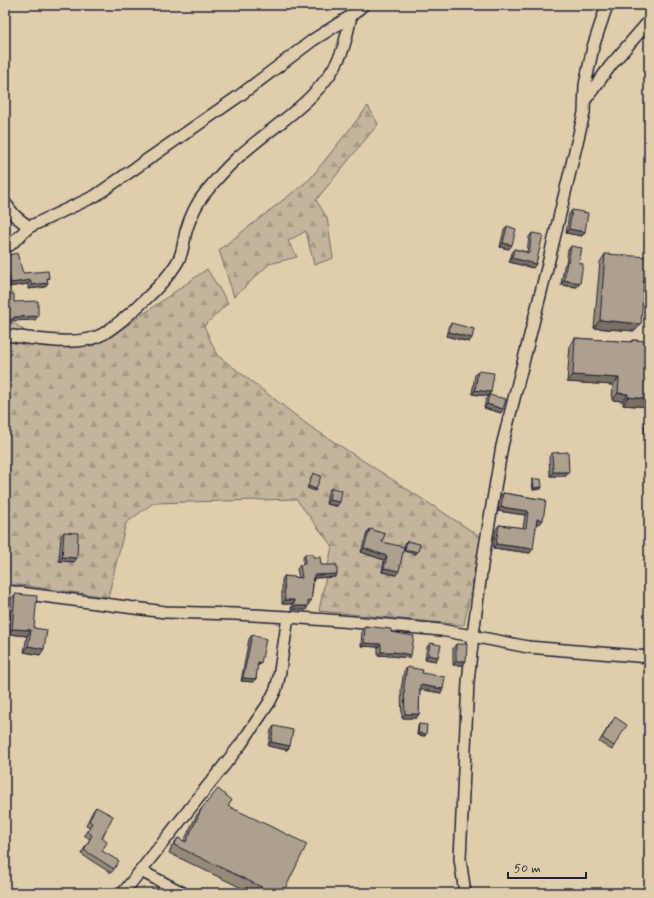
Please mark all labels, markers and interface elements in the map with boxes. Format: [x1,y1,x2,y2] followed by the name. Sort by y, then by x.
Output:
[508,854,586,880] scale bar
[514,861,541,877] text: 50 m

